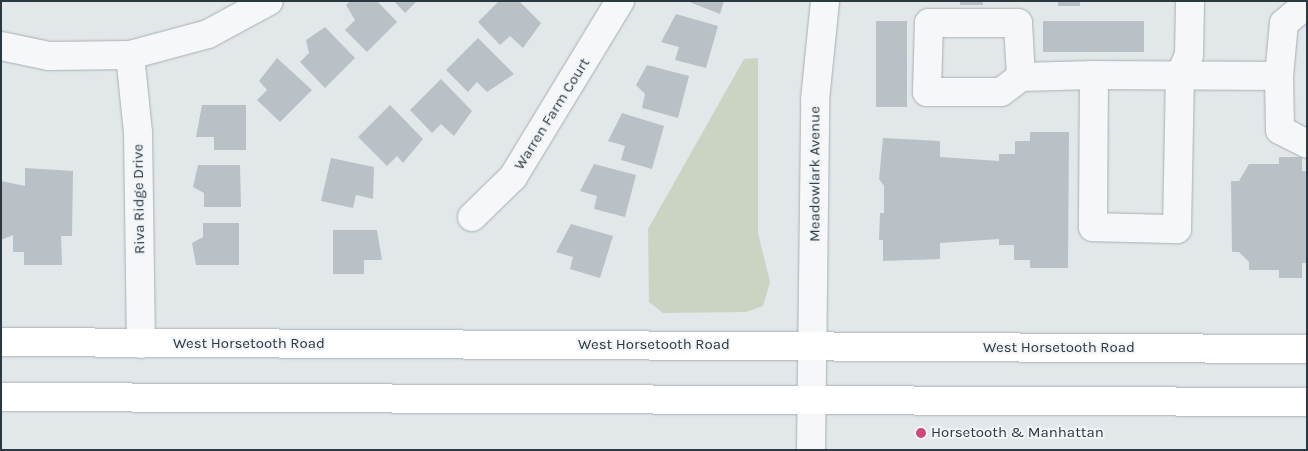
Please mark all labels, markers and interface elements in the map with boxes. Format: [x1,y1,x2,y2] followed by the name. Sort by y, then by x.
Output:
[510,55,594,173] street label: Warren Farm Court
[806,106,824,242] street label: Meadowlark Avenue
[129,144,149,254] street label: Riva Ridge Drive
[173,335,325,353] street label: West Horsetooth Road
[578,336,730,354] street label: West Horsetooth Road
[983,339,1135,357] street label: West Horsetooth Road
[931,424,1104,442] place label: Horsetooth & Manhattan
[915,427,927,439] marker: Horsetooth & Manhattan

